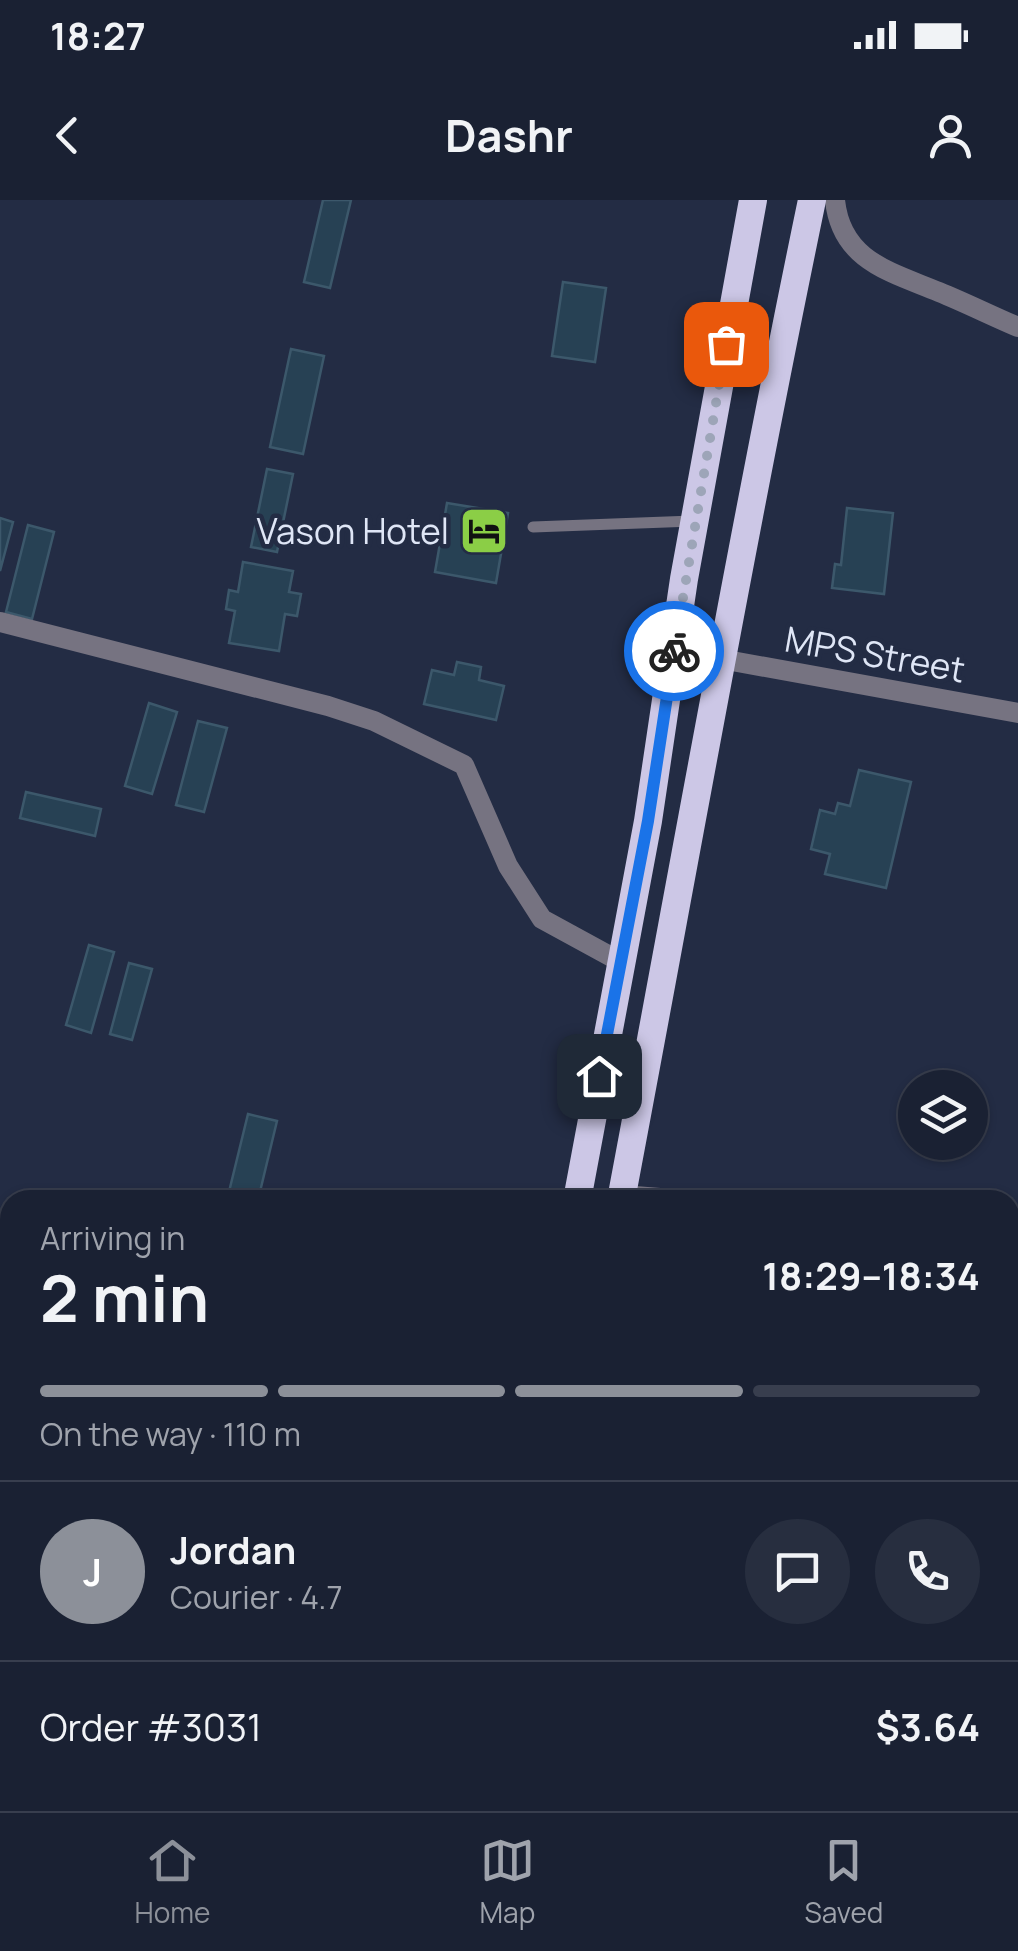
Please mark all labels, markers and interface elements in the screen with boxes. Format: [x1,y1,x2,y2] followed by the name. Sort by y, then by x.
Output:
[50,9,146,61] text: 18:27
[445,104,573,166] text: Dashr
[40,108,95,163] icon: back
[923,108,978,163] icon: person
[684,302,769,387] pin
[699,317,754,372] icon: bag
[458,505,510,557] hotel icon: Vason Hotel
[257,507,449,555] place label: Vason Hotel
[624,601,724,701] courier
[781,615,969,693] street label: MPS Street
[647,624,702,679] icon: bike
[557,1034,642,1119] pin
[572,1049,627,1104] icon: home
[898,1070,988,1160] map controls
[898,1070,988,1160] button: layers
[40,1216,185,1260] text: Arriving in
[762,1249,980,1301] text: 18:29–18:34
[40,1253,209,1342] text: 2 min
[40,1412,301,1456] text: On the way · 110 m
[745,1519,850,1624] button: chat
[875,1519,980,1624] button: phone
[170,1523,296,1575] text: Jordan
[83,1545,102,1597] text: J
[170,1575,343,1619] text: Courier · 4.7
[40,1700,262,1752] text: Order #3031
[876,1700,980,1752] text: $3.64
[135,1833,210,1931] tab: Home
[480,1833,535,1931] tab: Map
[804,1833,883,1931] tab: Saved

